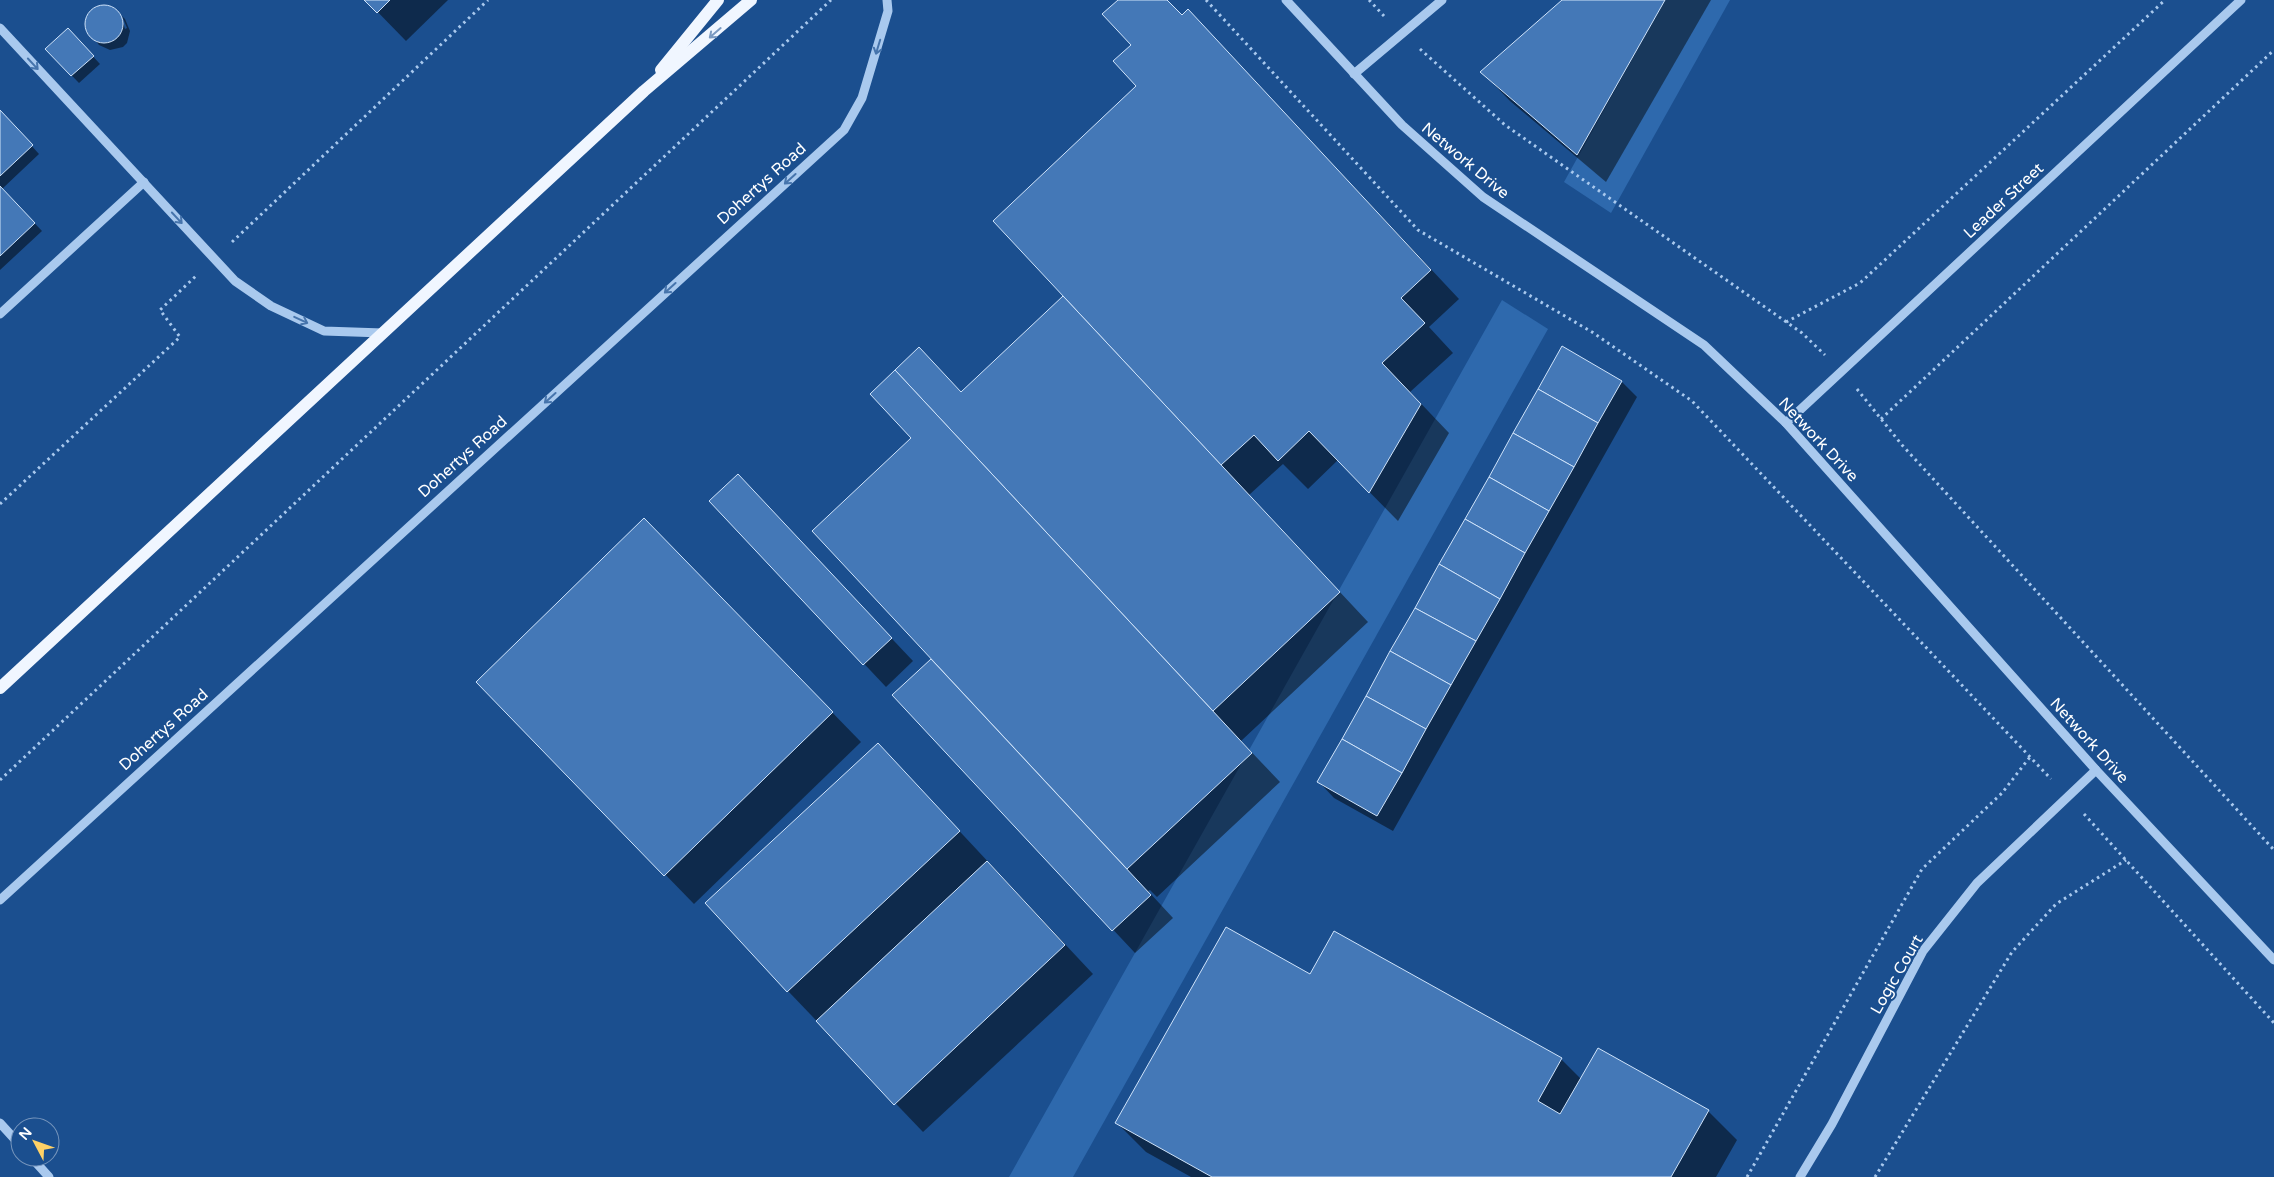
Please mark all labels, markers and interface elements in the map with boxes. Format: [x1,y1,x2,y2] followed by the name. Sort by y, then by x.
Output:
[709,27,722,38] one-way arrow
[872,39,882,55] one-way arrow
[27,57,39,70] one-way arrow
[1417,118,1513,203] street label: Network Drive
[713,138,810,229] street label: Dohertys Road
[1959,158,2048,243] street label: Leader Street
[784,173,797,185] one-way arrow
[171,211,183,224] one-way arrow
[664,282,677,294] one-way arrow
[293,315,308,325] one-way arrow
[544,392,557,404] one-way arrow
[1774,393,1863,486] street label: Network Drive
[414,411,511,502] street label: Dohertys Road
[115,684,212,775] street label: Dohertys Road
[2046,694,2133,788] street label: Network Drive
[1866,931,1928,1018] street label: Logic Court
[10,1117,60,1167] north arrow
[15,1124,36,1144] text: N

